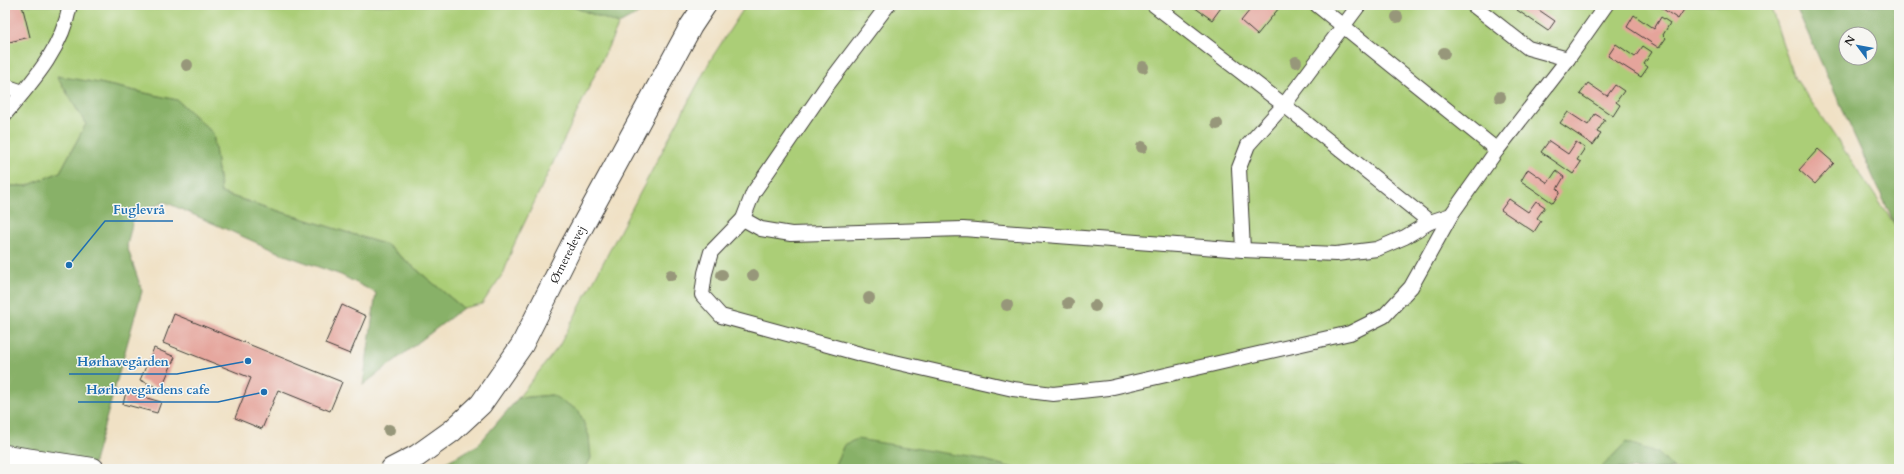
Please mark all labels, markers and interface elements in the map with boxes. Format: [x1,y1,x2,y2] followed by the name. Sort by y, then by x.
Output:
[1838,26,1878,66] north arrow
[1841,33,1859,49] text: N
[105,196,173,221] callout: Fuglevrå
[113,201,165,219] text: Fuglevrå
[546,222,589,286] street label: Ørneredevej
[69,349,177,374] callout: Hørhavegården
[77,353,170,371] text: Hørhavegården
[78,377,218,402] callout: Hørhavegårdens cafe
[86,381,210,399] text: Hørhavegårdens cafe

